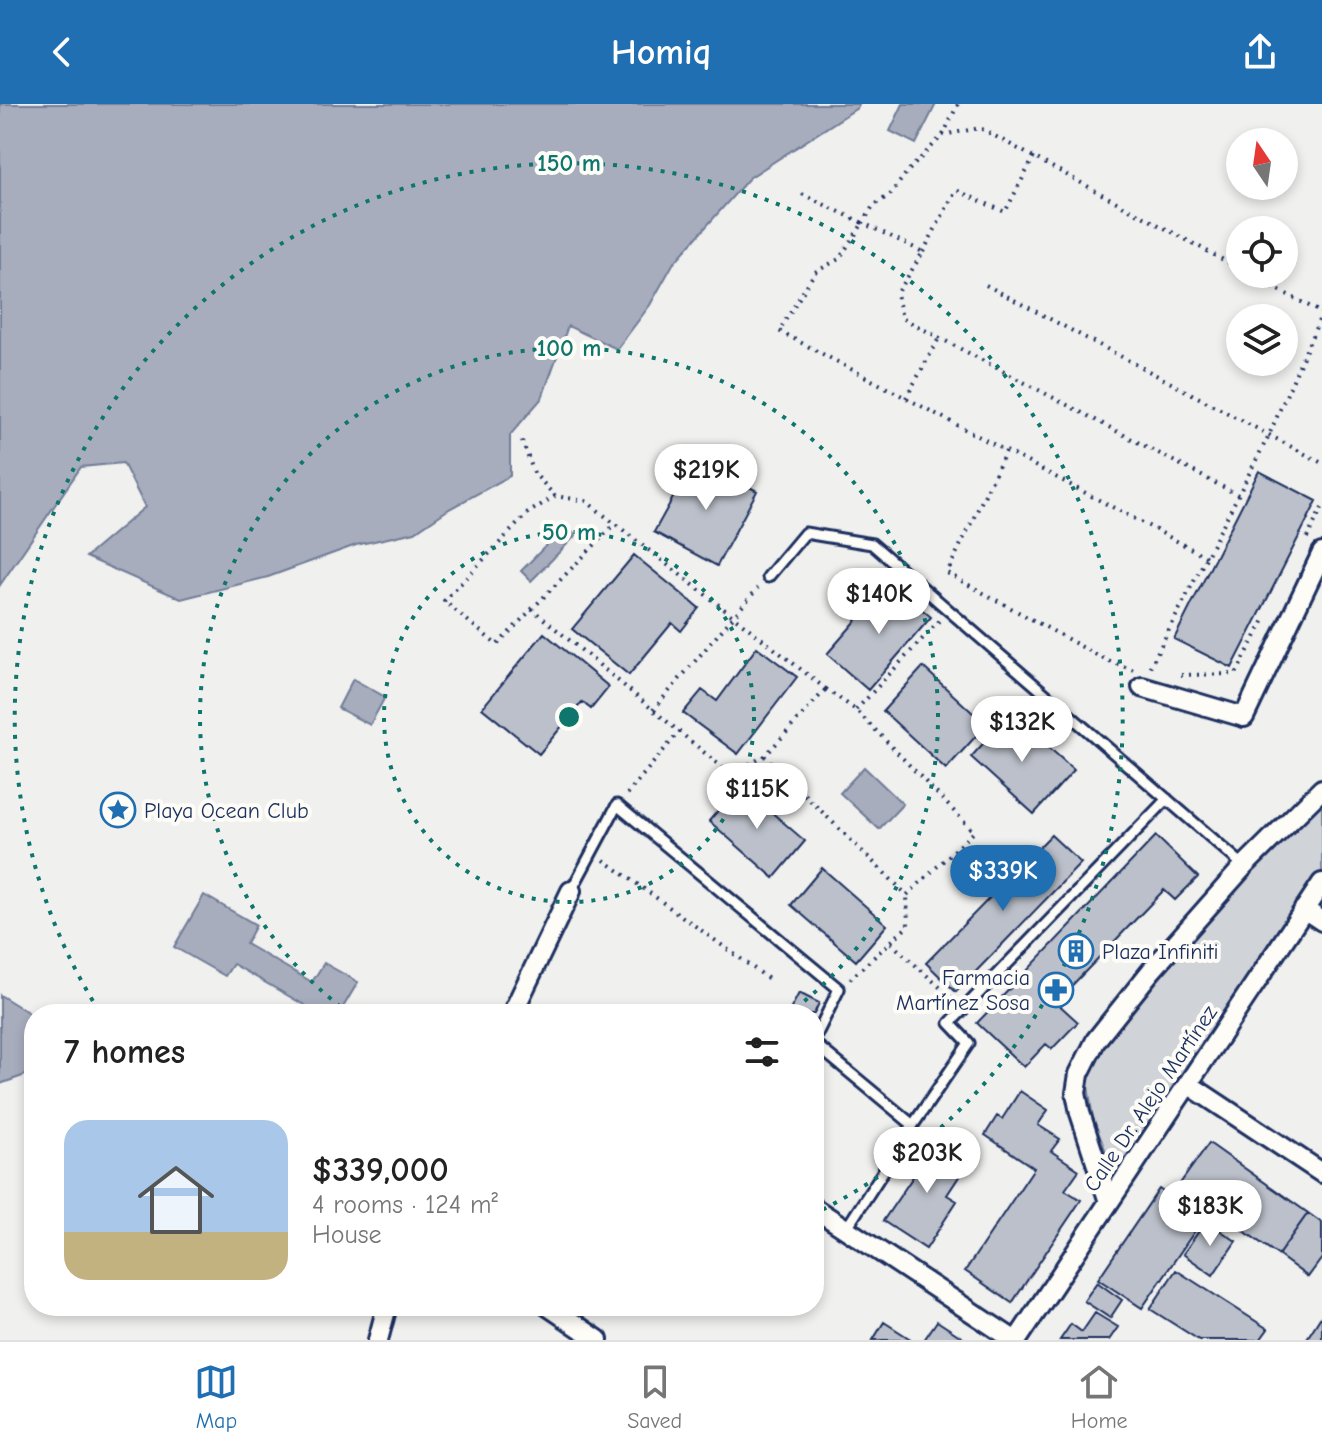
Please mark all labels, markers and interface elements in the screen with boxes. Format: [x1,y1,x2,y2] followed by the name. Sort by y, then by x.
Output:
[40,30,84,74] icon: back
[1238,30,1282,74] icon: share
[611,32,711,73] text: Homiq
[1226,128,1298,200] north arrow
[1226,128,1298,376] map controls
[537,149,601,177] text: 150 m
[1226,216,1298,288] button: locate
[1226,304,1298,376] button: layers
[537,334,601,362] text: 100 m
[650,444,762,512] pin: $219K
[672,455,740,485] text: $219K
[542,518,596,546] text: 50 m
[823,568,935,636] pin: $140K
[845,579,913,609] text: $140K
[966,696,1078,764] pin: $132K
[555,703,583,731] centre of rings
[989,707,1055,737] text: $132K
[701,763,813,831] pin: $115K
[725,774,789,804] text: $115K
[99,791,137,829] place icon: Playa Ocean Club
[144,798,309,824] place label: Playa Ocean Club
[947,845,1059,913] pin: $339K
[968,856,1038,886] text: $339K
[1057,932,1095,970] building icon: Plaza Infiniti
[1102,939,1219,965] place label: Plaza Infiniti
[896,965,1030,1016] place label: Farmacia Martínez Sosa
[1037,971,1075,1009] pharmacy icon: Farmacia Martínez Sosa
[1079,1000,1223,1197] street label: Calle Dr. Alejo Martínez
[740,1030,784,1074] icon: filters
[64,1032,185,1072] text: 7 homes
[871,1127,983,1195] pin: $203K
[892,1138,962,1168] text: $203K
[312,1150,449,1190] text: $339,000
[128,1152,224,1248] icon: home
[1154,1180,1266,1248] pin: $183K
[312,1190,498,1220] text: 4 rooms · 124 m²
[1177,1191,1243,1221] text: $183K
[312,1220,382,1250] text: House
[194,1360,238,1434] tab: Map
[627,1360,682,1434] tab: Saved
[1071,1360,1128,1434] tab: Home

